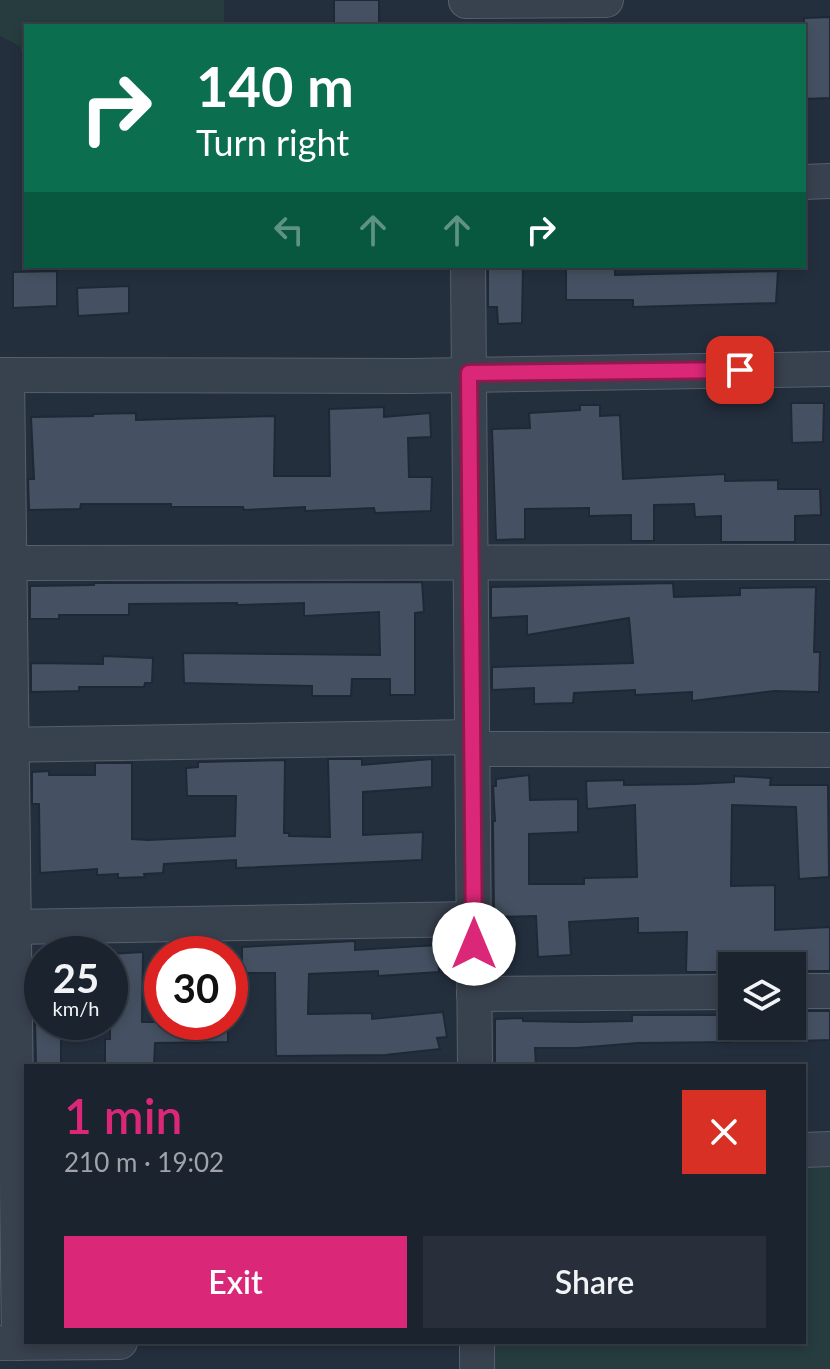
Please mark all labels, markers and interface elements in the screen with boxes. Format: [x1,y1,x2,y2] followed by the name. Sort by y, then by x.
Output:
[196,52,354,119] text: 140 m
[64,56,168,160] icon: right
[196,120,349,164] text: Turn right
[267,208,311,252] icon: left
[351,208,395,252] icon: ahead
[435,208,479,252] icon: ahead
[519,208,563,252] icon: right
[706,336,774,404] pin
[718,348,762,392] icon: arrive
[432,902,516,986] position arrow
[144,936,248,1040] speed limit sign: 30
[718,952,806,1040] map controls
[718,952,806,1040] button: layers
[53,954,99,1002] text: 25
[53,996,99,1020] text: km/h
[64,1087,182,1144] text: 1 min
[682,1090,766,1174] button: close
[64,1146,224,1178] text: 210 m · 19:02
[64,1236,407,1328] button: Exit
[423,1236,766,1328] button: Share

